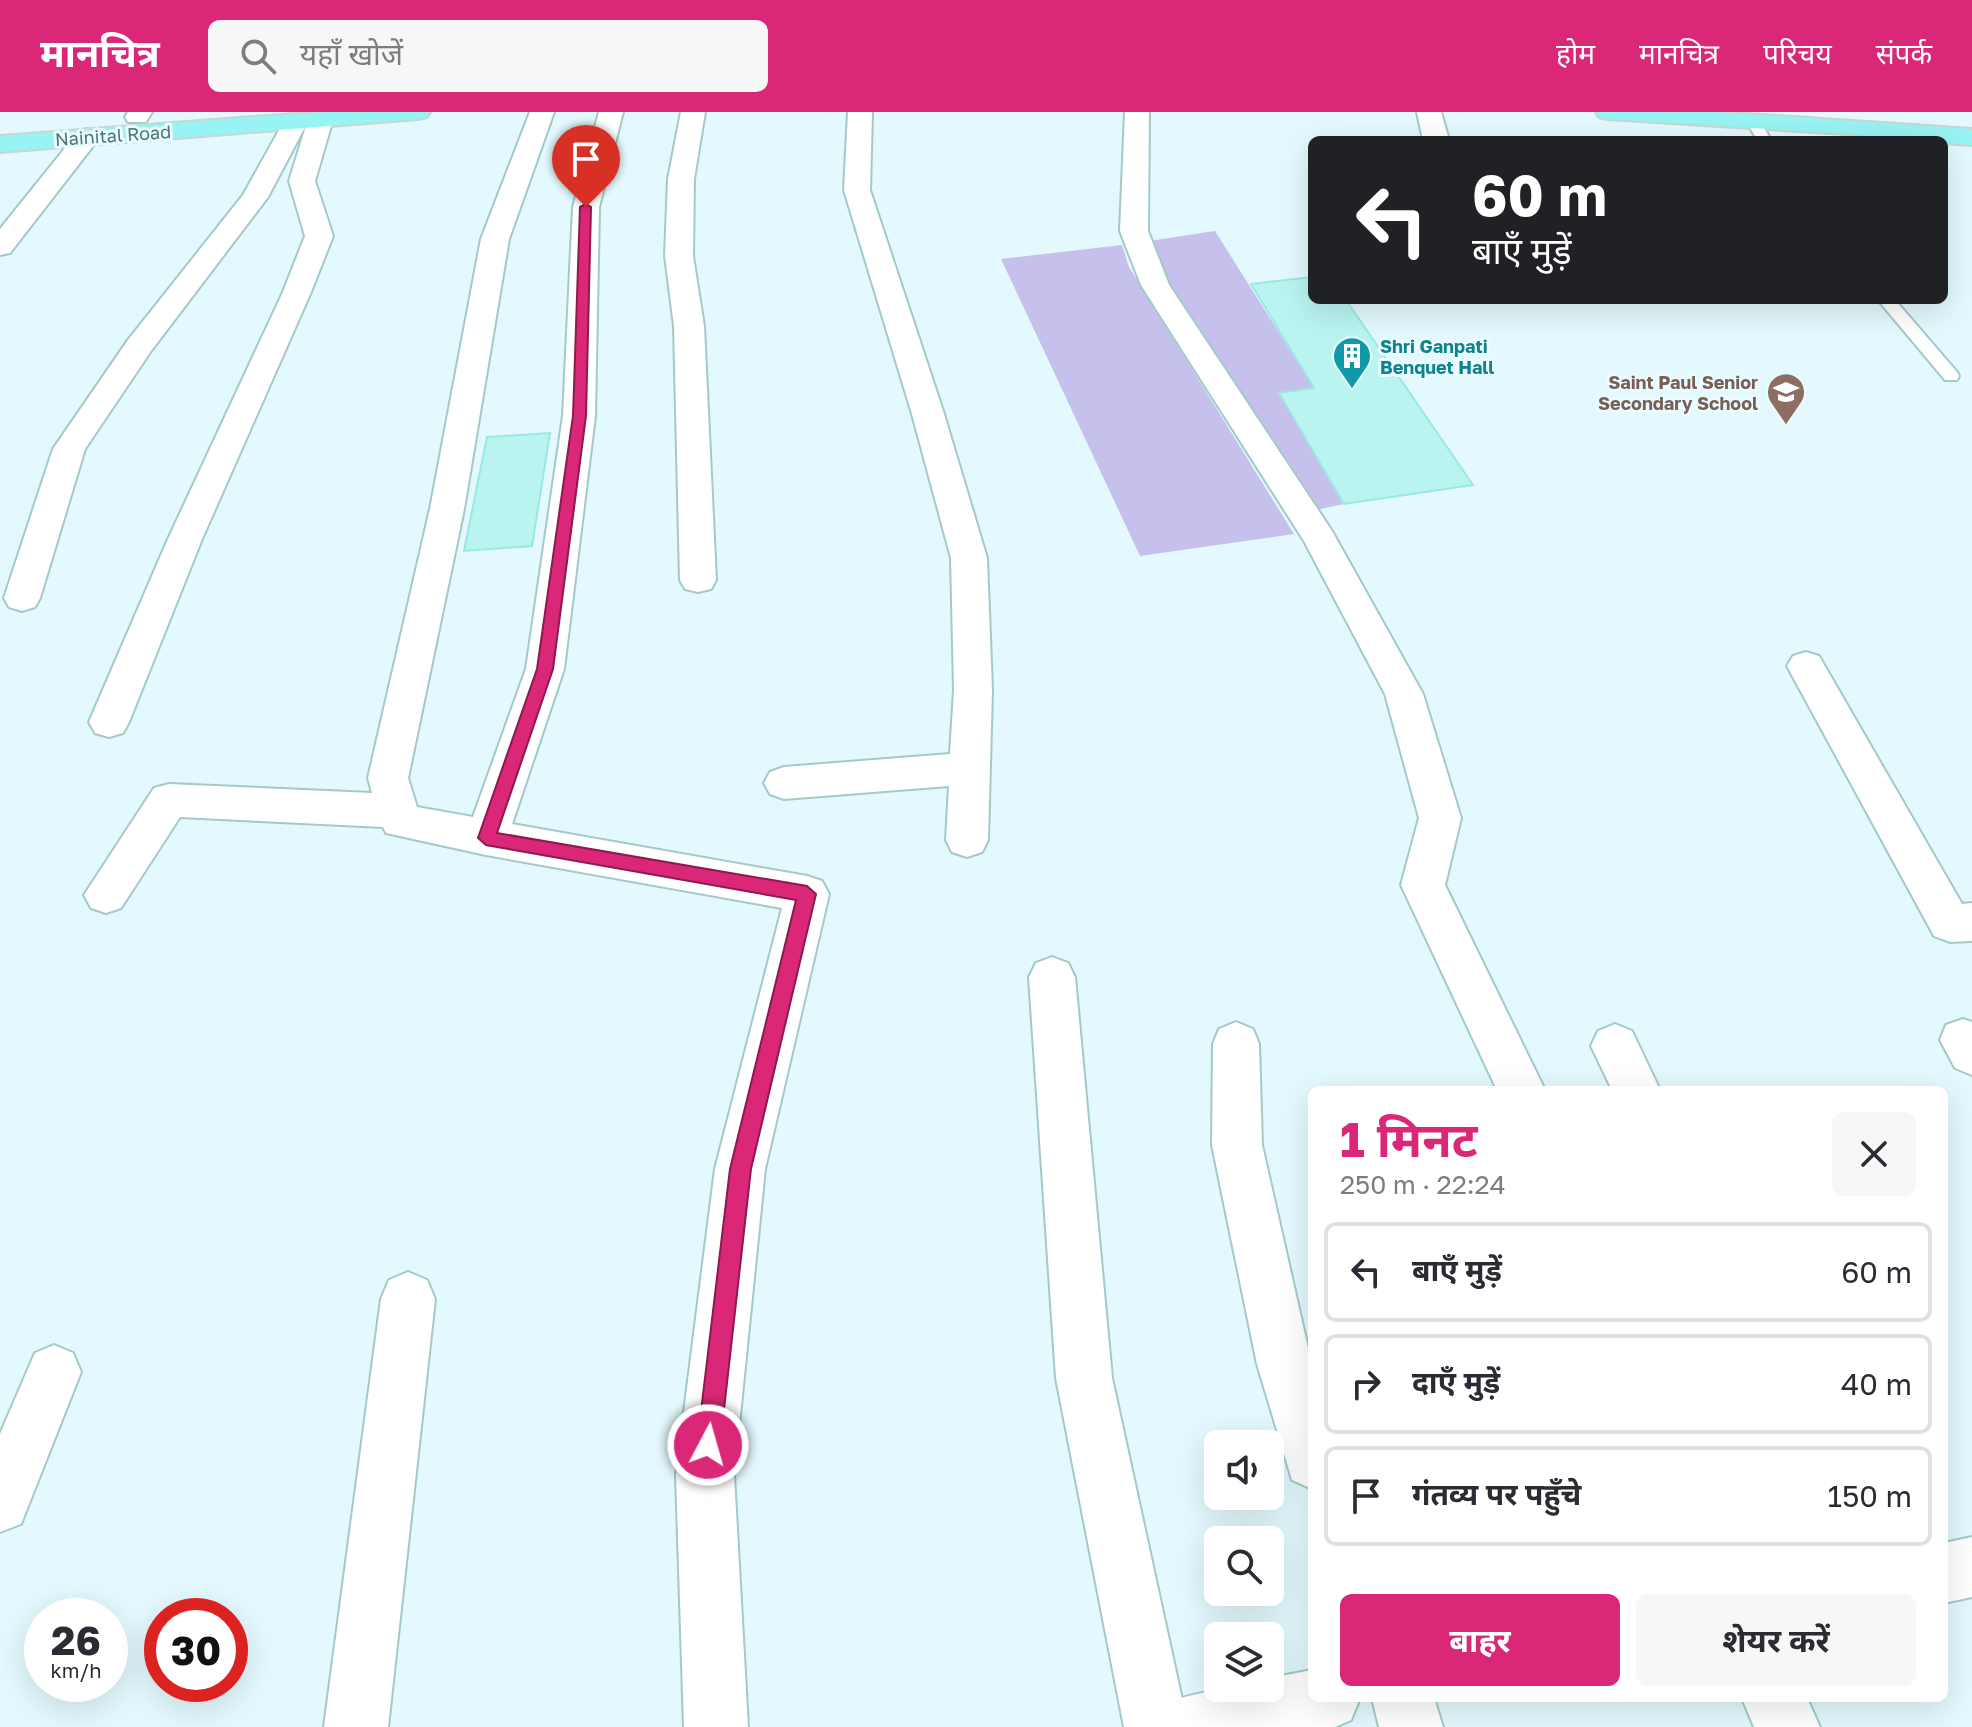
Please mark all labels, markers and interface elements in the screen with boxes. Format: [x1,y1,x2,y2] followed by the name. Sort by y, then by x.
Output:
[208,20,768,92] search box
[40,30,160,75] text: मानचित्र
[236,34,280,78] icon: search
[300,36,403,72] text: यहाँ खोजें
[1556,37,1595,70] text: होम
[1639,37,1719,70] text: मानचित्र
[1763,37,1832,70] text: परिचय
[1876,37,1932,70] text: संपर्क
[54,120,172,150] street label: Nainital Road
[552,125,620,207] pin
[564,137,608,181] icon: arrive
[1472,161,1607,228] text: 60 m
[1340,168,1444,272] icon: left
[1472,229,1572,272] text: बाएँ मुड़ें
[1331,335,1373,390] building icon: Shri Ganpati Benquet Hall
[1380,335,1494,378] place label: Shri Ganpati Benquet Hall
[1598,371,1758,414] place label: Saint Paul Senior Secondary School
[1765,371,1807,426] school or university icon: Saint Paul Senior Secondary School
[1340,1110,1477,1168] text: 1 मिनट
[1832,1112,1916,1196] button: close
[1340,1169,1506,1200] text: 250 m · 22:24
[1344,1250,1388,1294] icon: left
[1412,1252,1502,1288] text: बाएँ मुड़ें
[1841,1254,1912,1290] text: 60 m
[1344,1362,1388,1406] icon: right
[1412,1364,1500,1400] text: दाएँ मुड़ें
[1841,1366,1912,1402] text: 40 m
[666,1403,750,1487] position arrow
[1204,1430,1284,1702] map controls
[1204,1430,1284,1510] button: sound
[1344,1474,1388,1518] icon: arrive
[1412,1476,1581,1512] text: गंतव्य पर पहुँचे
[1827,1478,1912,1514] text: 150 m
[1204,1526,1284,1606] button: search
[1340,1594,1620,1686] button: बाहर
[1636,1594,1916,1686] button: शेयर करें
[144,1598,248,1702] speed limit sign: 30
[51,1616,101,1664] text: 26
[1204,1622,1284,1702] button: layers
[51,1658,101,1682] text: km/h

